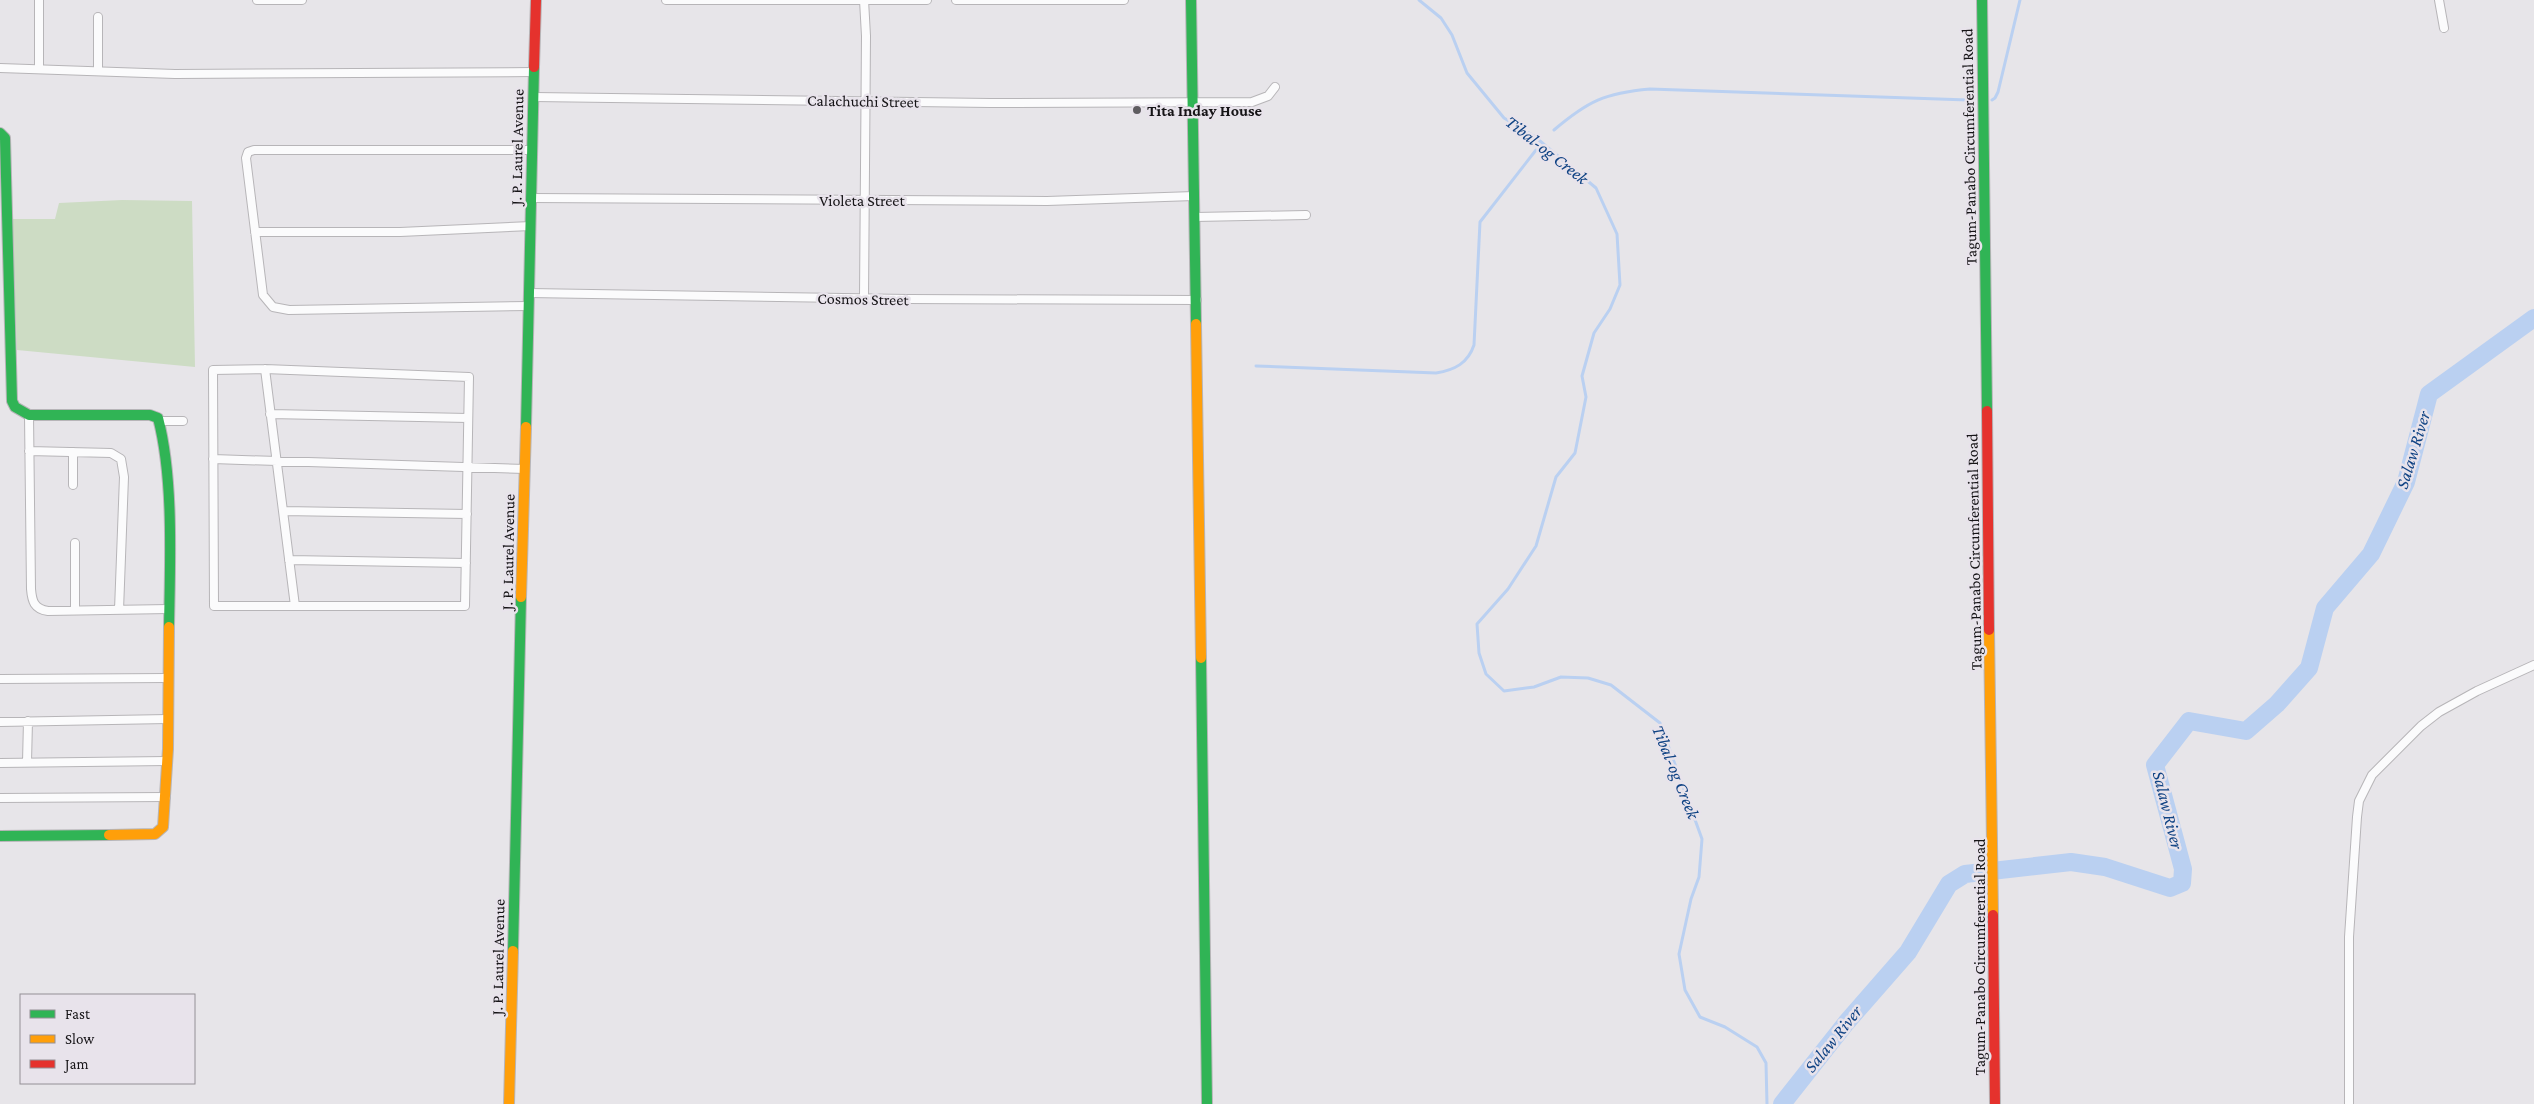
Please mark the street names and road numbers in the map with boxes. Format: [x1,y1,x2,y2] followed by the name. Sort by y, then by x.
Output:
[1958,28,1981,266] street label: Tagum-Panabo Circumferential Road
[507,89,528,207] street label: J. P. Laurel Avenue
[807,92,920,110] street label: Calachuchi Street
[819,192,905,209] street label: Violeta Street
[817,290,909,308] street label: Cosmos Street
[1963,433,1986,671] street label: Tagum-Panabo Circumferential Road
[498,494,519,612] street label: J. P. Laurel Avenue
[1971,838,1989,1075] street label: Tagum-Panabo Circumferential Road
[488,899,509,1017] street label: J. P. Laurel Avenue

